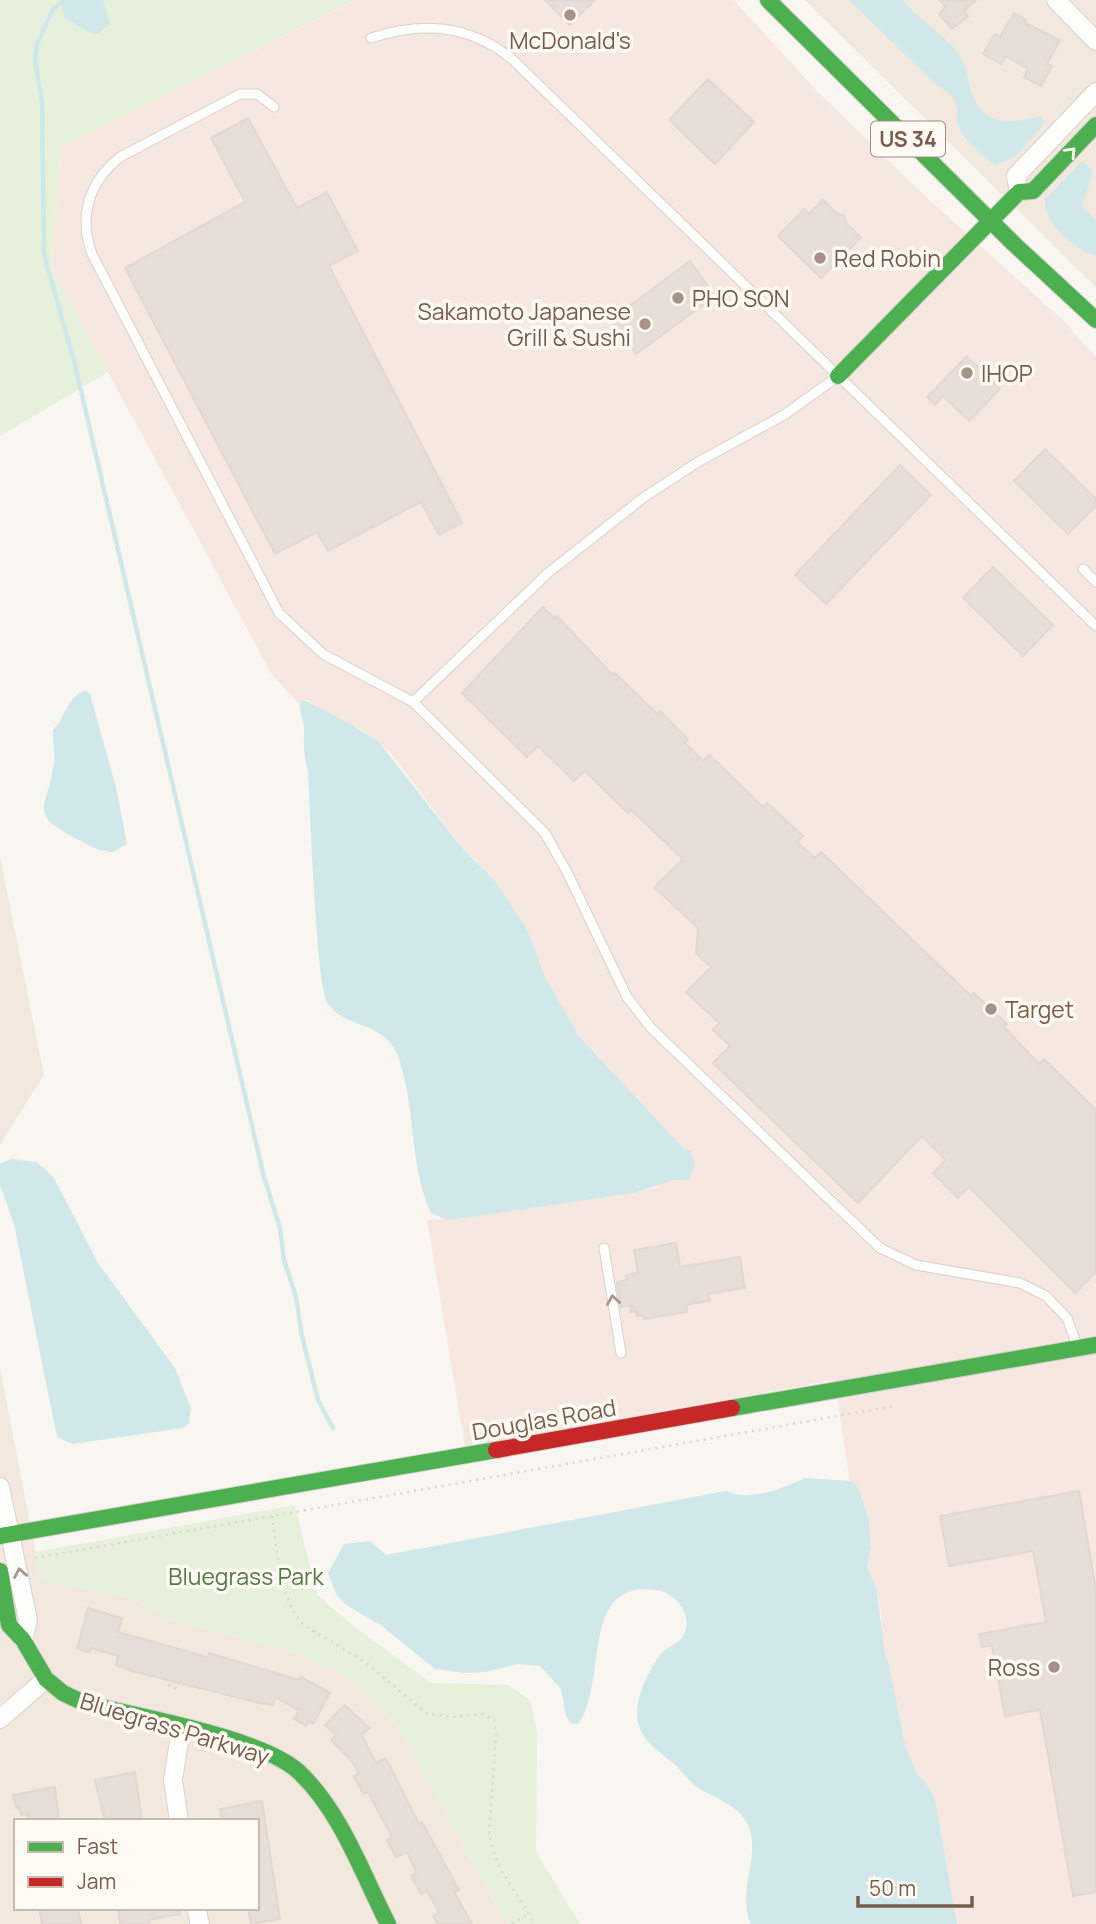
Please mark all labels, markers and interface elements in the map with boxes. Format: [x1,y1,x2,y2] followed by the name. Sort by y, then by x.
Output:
[562,7,578,23] marker: McDonald's
[509,24,631,56] place label: McDonald's
[871,122,945,156] road number: US 34
[1062,147,1075,160] one-way arrow
[834,242,941,274] place label: Red Robin
[812,250,828,266] marker: Red Robin
[692,282,789,314] place label: PHO SON
[670,290,686,306] marker: PHO SON
[417,295,631,353] place label: Sakamoto Japanese Grill & Sushi
[637,316,653,332] marker: Sakamoto Japanese Grill & Sushi
[981,357,1033,389] place label: IHOP
[959,365,975,381] marker: IHOP
[1005,993,1074,1025] place label: Target
[983,1001,999,1017] marker: Target
[606,1294,621,1306] one-way arrow
[469,1391,619,1447] street label: Douglas Road
[168,1560,324,1592] park label: Bluegrass Park
[13,1567,28,1579] one-way arrow
[988,1651,1040,1683] place label: Ross
[1046,1659,1062,1675] marker: Ross
[76,1684,274,1772] street label: Bluegrass Parkway
[14,1819,259,1910] legend
[77,1832,118,1860] text: Fast
[858,1864,972,1908] scale bar
[77,1867,116,1895] text: Jam
[869,1874,916,1902] text: 50 m

